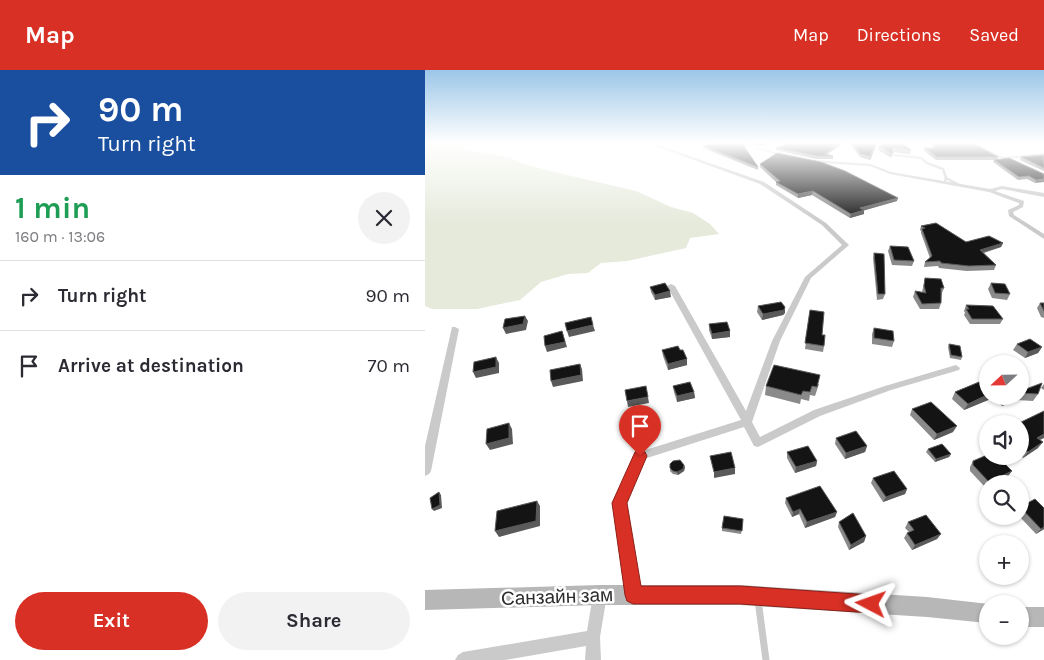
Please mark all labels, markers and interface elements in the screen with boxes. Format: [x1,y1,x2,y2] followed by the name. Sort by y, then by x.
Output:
[25,21,75,49] text: Map
[793,24,829,46] text: Map
[857,24,941,46] text: Directions
[969,24,1019,46] text: Saved
[98,89,184,130] text: 90 m
[15,90,80,155] icon: right
[98,131,196,157] text: Turn right
[15,190,90,226] text: 1 min
[358,192,410,244] button: close
[15,227,105,246] text: 160 m · 13:06
[15,282,43,310] icon: right
[58,285,147,307] text: Turn right
[365,285,410,307] text: 90 m
[15,352,43,380] icon: arrive
[58,355,244,377] text: Arrive at destination
[368,355,410,377] text: 70 m
[979,355,1029,405] north arrow
[979,355,1029,645] map controls
[619,405,661,456] pin
[626,412,654,440] icon: arrive
[979,415,1029,465] button: sound
[979,475,1029,525] button: search
[979,535,1029,585] button: +
[844,577,896,629] position arrow
[501,584,613,610] street label: Санзайн зам
[15,592,208,650] button: Exit
[218,592,410,650] button: Share
[979,595,1029,645] button: −

